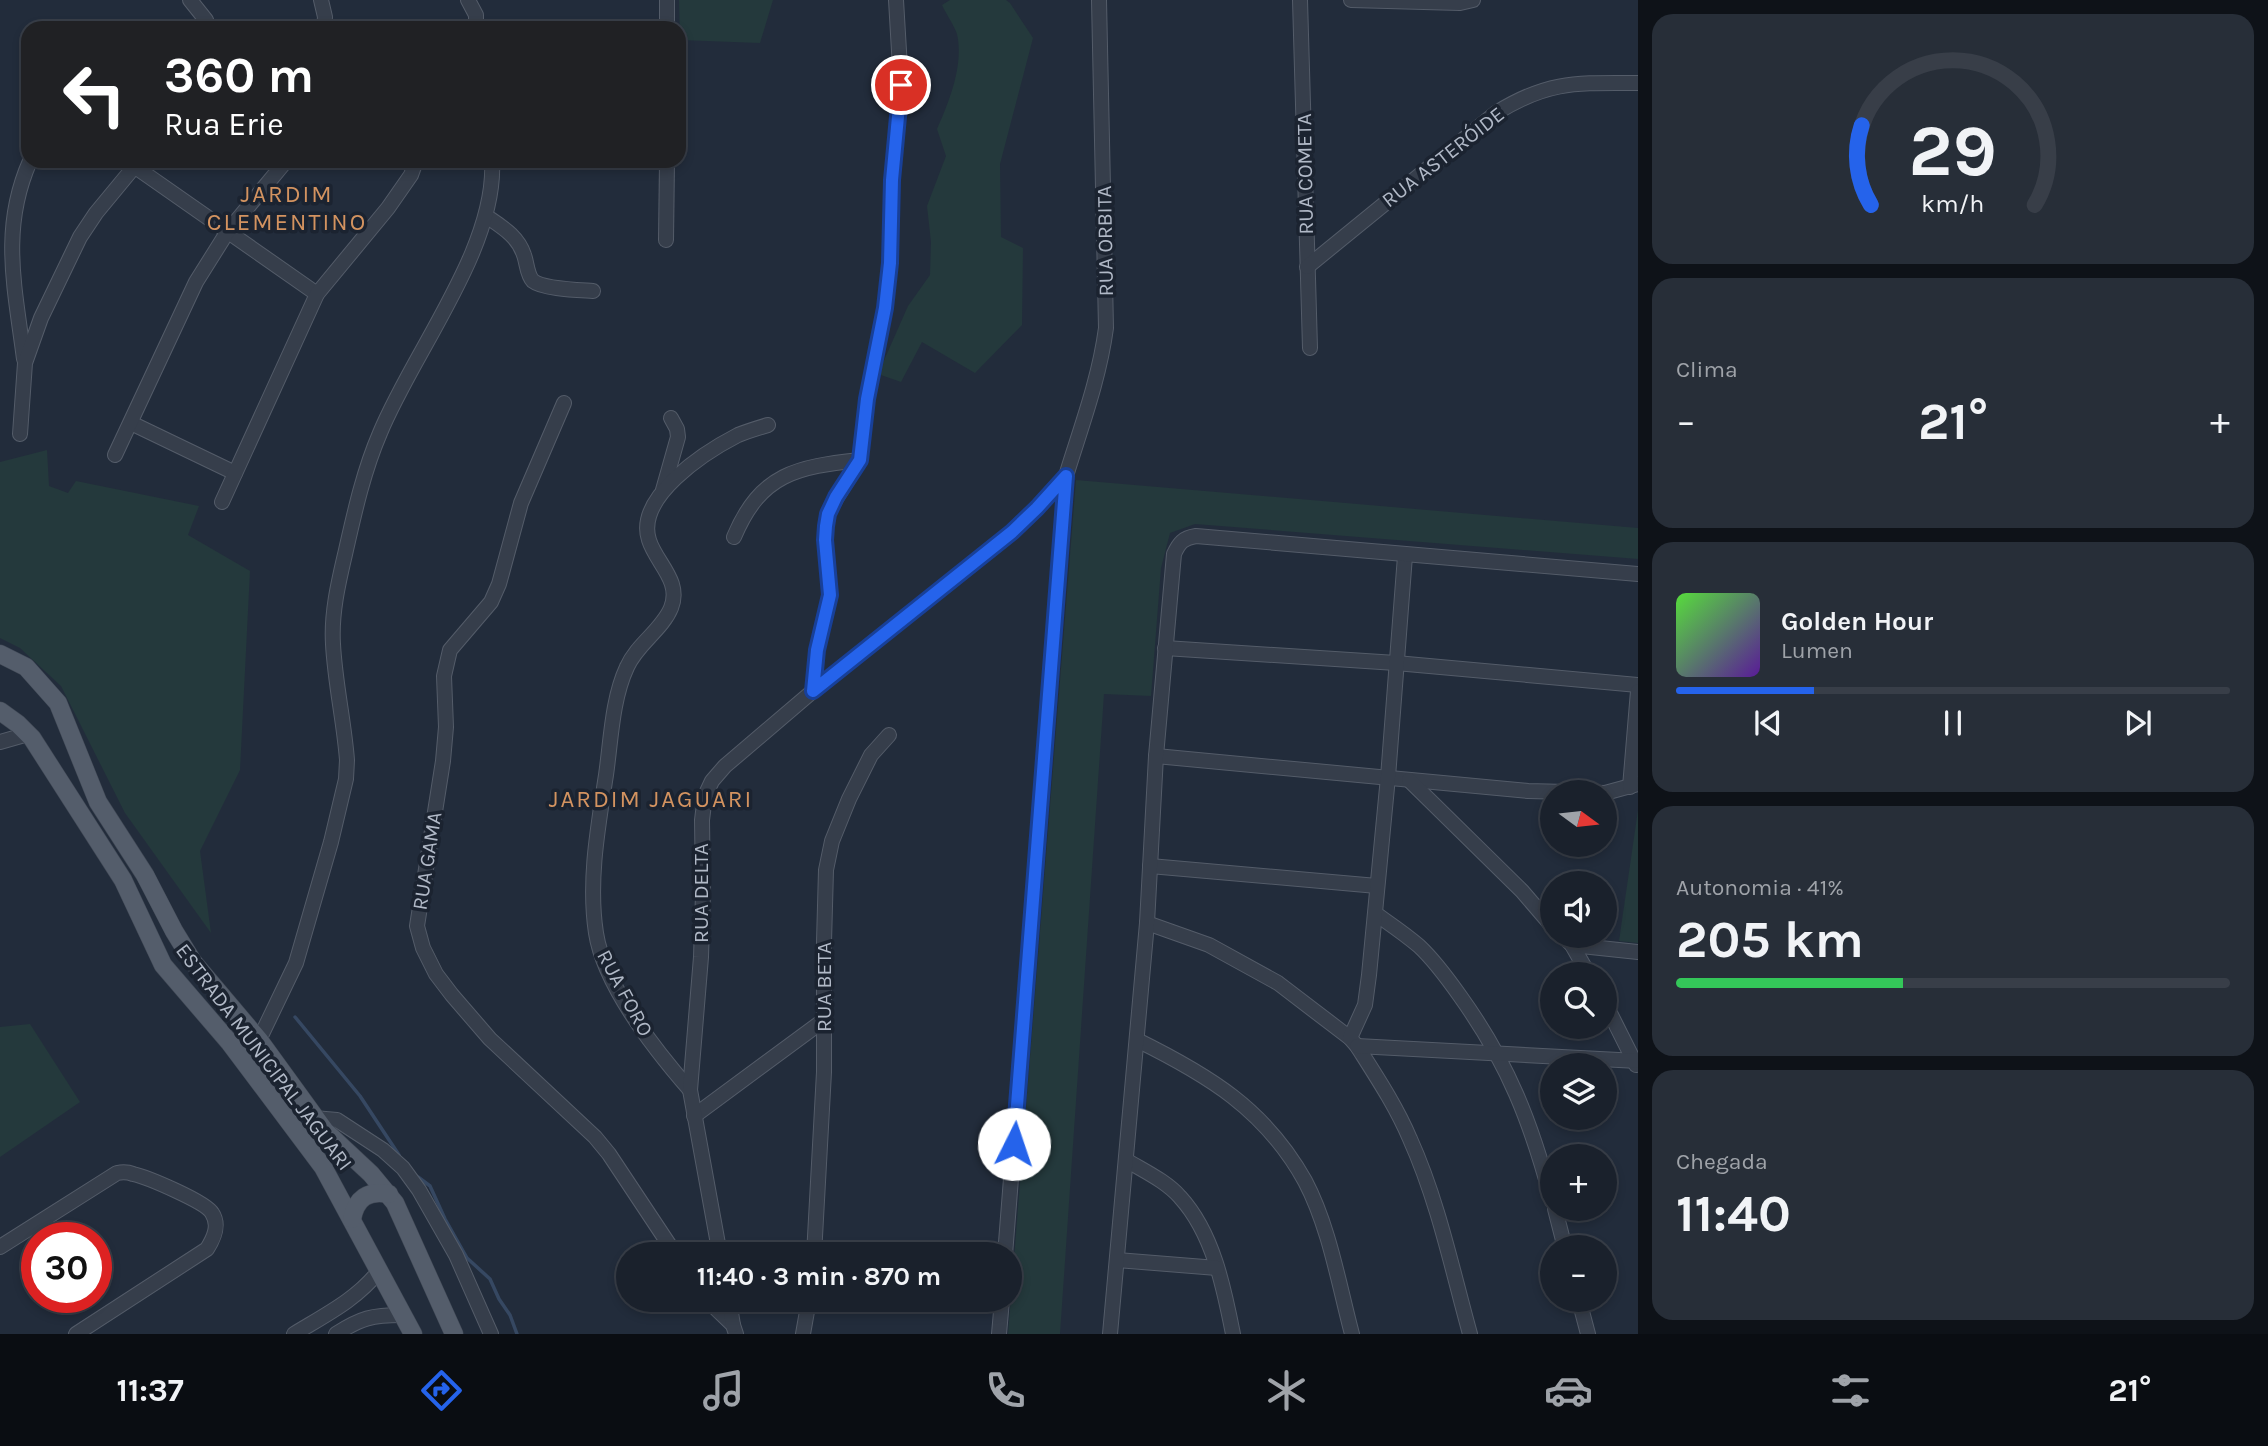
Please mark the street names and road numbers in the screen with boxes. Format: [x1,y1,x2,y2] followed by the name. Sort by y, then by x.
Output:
[1377,102,1509,212] street label: RUA ASTERÓIDE
[1292,113,1318,235] street label: RUA COMETA
[1092,185,1118,297] street label: RUA ORBITA
[407,810,447,912] street label: RUA GAMA
[689,843,713,943] street label: RUA DELTA
[171,939,357,1175] street label: ESTRADA MUNICIPAL JAGUARI
[812,942,836,1032] street label: RUA BETA
[592,946,658,1040] street label: RUA FORO

